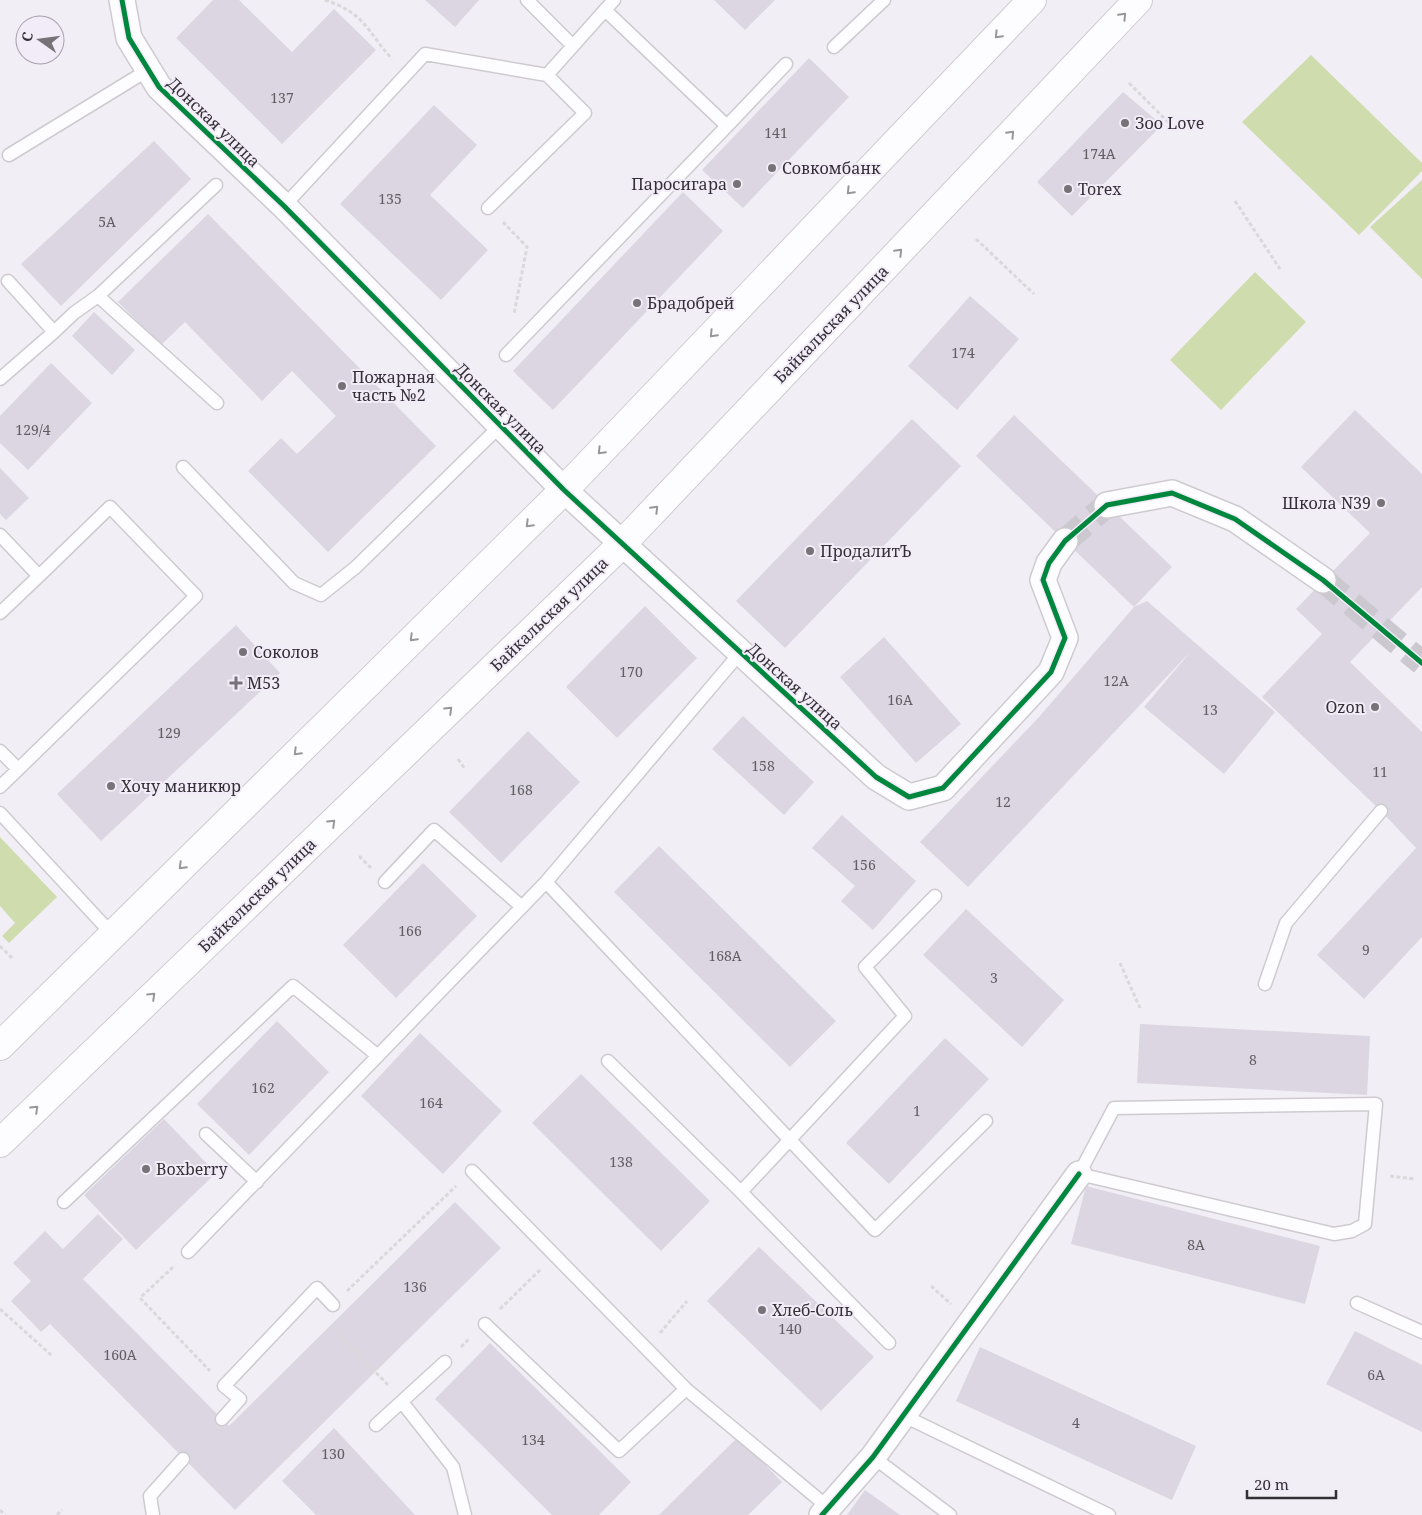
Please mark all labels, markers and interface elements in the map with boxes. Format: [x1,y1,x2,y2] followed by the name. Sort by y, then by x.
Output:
[1117,13,1126,22] one-way arrow
[15,15,65,65] north arrow
[17,30,37,44] text: С
[995,30,1004,39] one-way arrow
[163,72,265,172] street label: Донская улица
[270,88,294,107] house number: 137
[1135,112,1204,134] place label: Зоо Love
[1119,117,1131,129] marker: Зоо Love
[764,123,788,142] house number: 141
[1005,131,1014,140] one-way arrow
[1082,144,1116,163] house number: 174А
[782,157,881,179] place label: Совкомбанк
[766,162,778,174] marker: Совкомбанк
[631,173,727,195] place label: Паросигара
[731,178,743,190] marker: Паросигара
[1078,178,1122,200] place label: Torex
[1062,183,1074,195] marker: Torex
[847,185,856,194] one-way arrow
[378,189,402,208] house number: 135
[98,212,116,231] house number: 5А
[893,249,902,258] one-way arrow
[769,260,893,388] street label: Байкальская улица
[647,292,735,314] place label: Брадобрей
[631,297,643,309] marker: Брадобрей
[710,328,719,337] one-way arrow
[951,343,975,362] house number: 174
[450,357,552,459] street label: Донская улица
[352,366,435,406] place label: Пожарная часть №2
[336,380,348,392] marker: Пожарная часть №2
[15,420,51,439] house number: 129/4
[598,446,607,455] one-way arrow
[1282,492,1371,514] place label: Школа N39
[1375,497,1387,509] marker: Школа N39
[649,506,658,515] one-way arrow
[526,518,535,527] one-way arrow
[820,540,912,562] place label: ПродалитЪ
[804,545,816,557] marker: ПродалитЪ
[485,552,613,676] street label: Байкальская улица
[410,632,419,641] one-way arrow
[743,637,847,735] street label: Донская улица
[253,641,319,663] place label: Соколов
[237,646,249,658] marker: Соколов
[619,662,643,681] house number: 170
[1103,671,1129,690] house number: 12А
[247,672,280,694] place label: М53
[229,676,243,690] marker: М53
[887,690,913,709] house number: 16А
[1325,696,1365,718] place label: Ozon
[1202,700,1218,719] house number: 13
[1369,701,1381,713] marker: Ozon
[444,707,453,716] one-way arrow
[157,723,181,742] house number: 129
[294,746,303,755] one-way arrow
[751,756,775,775] house number: 158
[1372,762,1388,781] house number: 11
[121,775,241,797] place label: Хочу маникюр
[105,780,117,792] marker: Хочу маникюр
[509,780,533,799] house number: 168
[995,792,1011,811] house number: 12
[327,820,336,829] one-way arrow
[193,833,321,957] street label: Байкальская улица
[852,855,876,874] house number: 156
[178,860,187,869] one-way arrow
[398,921,422,940] house number: 166
[1362,940,1370,959] house number: 9
[708,946,742,965] house number: 168А
[990,968,998,987] house number: 3
[146,993,155,1002] one-way arrow
[1249,1050,1257,1069] house number: 8
[251,1078,275,1097] house number: 162
[419,1093,443,1112] house number: 164
[913,1101,921,1120] house number: 1
[29,1106,38,1115] one-way arrow
[609,1152,633,1171] house number: 138
[156,1158,228,1180] place label: Boxberry
[140,1163,152,1175] marker: Boxberry
[1187,1235,1205,1254] house number: 8А
[403,1277,427,1296] house number: 136
[772,1299,853,1321] place label: Хлеб-Соль
[756,1304,768,1316] marker: Хлеб-Соль
[778,1319,802,1338] house number: 140
[103,1345,137,1364] house number: 160А
[1367,1365,1385,1384] house number: 6А
[1072,1413,1080,1432] house number: 4
[521,1430,545,1449] house number: 134
[321,1444,345,1463] house number: 130
[1247,1468,1336,1500] scale bar
[1254,1474,1289,1494] text: 20 m

